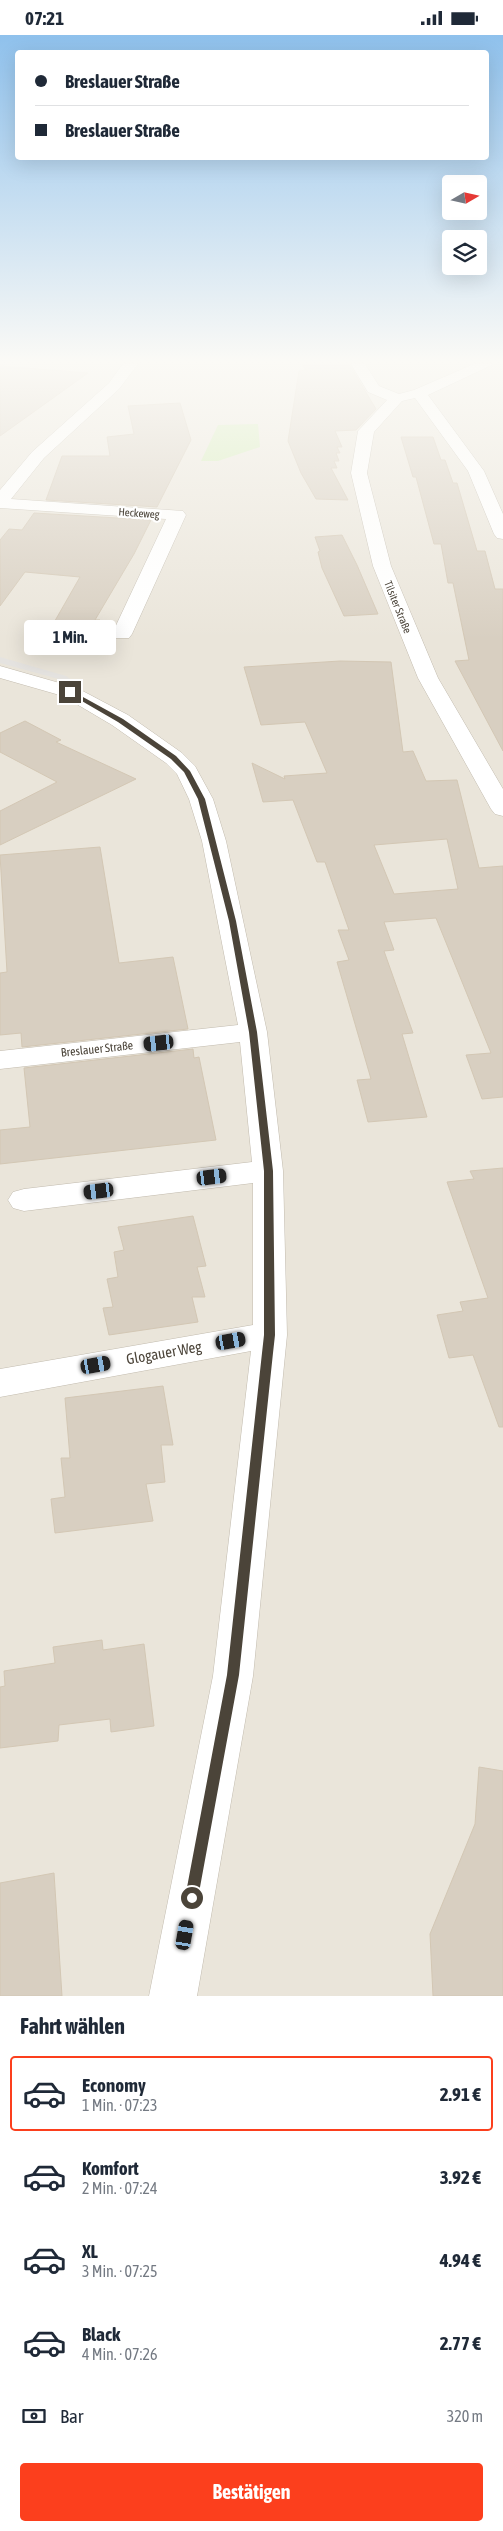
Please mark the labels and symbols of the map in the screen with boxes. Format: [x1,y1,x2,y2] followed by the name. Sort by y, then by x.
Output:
[442,175,488,220] north arrow
[118,506,160,520] street label: Heckeweg
[382,579,414,635] street label: Tilsiter Straße
[24,619,116,655] callout: 1 Min.
[59,681,81,703] route end
[143,1034,174,1052] car
[60,1038,134,1060] street label: Breslauer Straße
[196,1168,227,1186] car
[83,1182,114,1200] car
[214,1331,247,1351] car
[125,1337,203,1367] street label: Glogauer Weg
[79,1355,112,1375] car
[181,1887,203,1909] route start
[175,1919,194,1951] car

